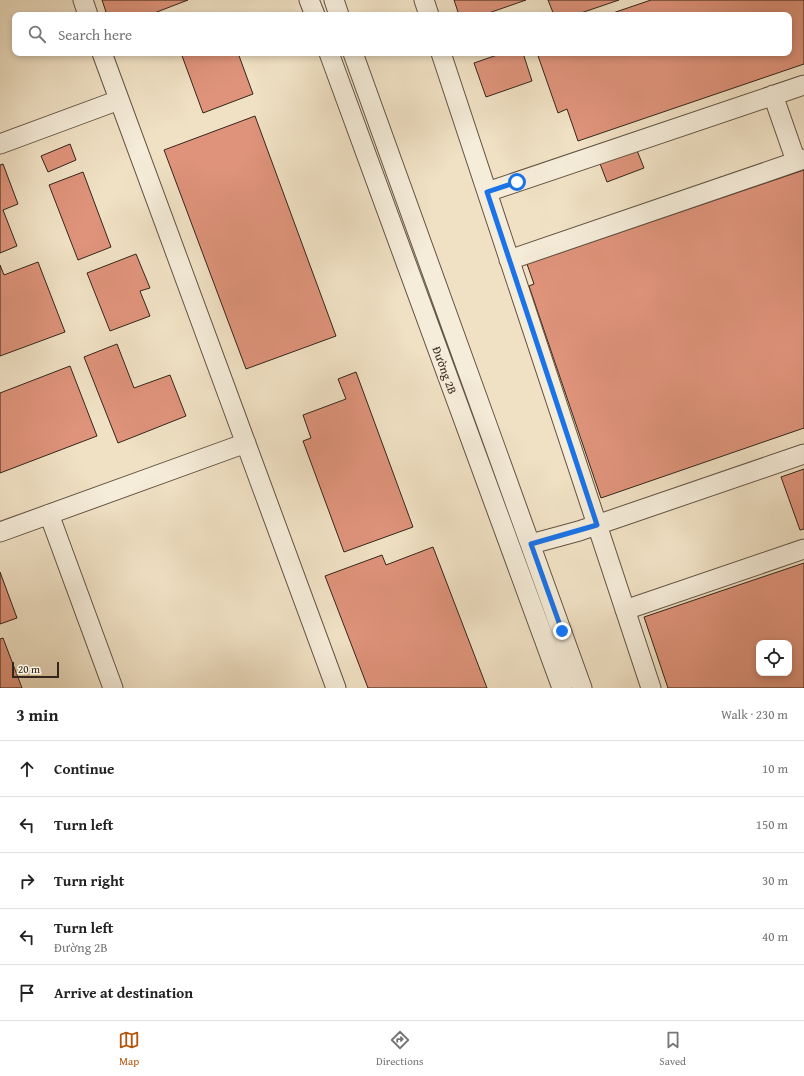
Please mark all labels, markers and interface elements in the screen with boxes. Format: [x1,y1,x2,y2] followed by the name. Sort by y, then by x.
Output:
[12,12,792,56] search box
[26,23,48,45] icon: search
[58,24,132,45] text: Search here
[508,173,526,191] route start
[429,344,462,396] street label: Đường 2B
[553,622,571,640] route end
[756,640,792,676] map controls
[756,640,792,676] button: locate
[12,660,59,679] scale bar
[18,661,40,677] text: 20 m
[16,702,58,727] text: 3 min
[721,705,788,724] text: Walk · 230 m
[16,758,38,780] icon: ahead
[54,758,115,779] text: Continue
[762,759,788,778] text: 10 m
[16,814,38,836] icon: left
[54,814,113,835] text: Turn left
[756,815,788,834] text: 150 m
[16,870,38,892] icon: right
[54,870,125,891] text: Turn right
[762,871,788,890] text: 30 m
[54,917,113,938] text: Turn left
[16,926,38,948] icon: left
[762,927,788,946] text: 40 m
[54,938,108,957] text: Đường 2B
[16,982,38,1004] icon: arrive
[54,982,193,1003] text: Arrive at destination
[118,1029,140,1069] tab: Map
[376,1029,423,1069] tab: Directions
[659,1029,686,1069] tab: Saved

